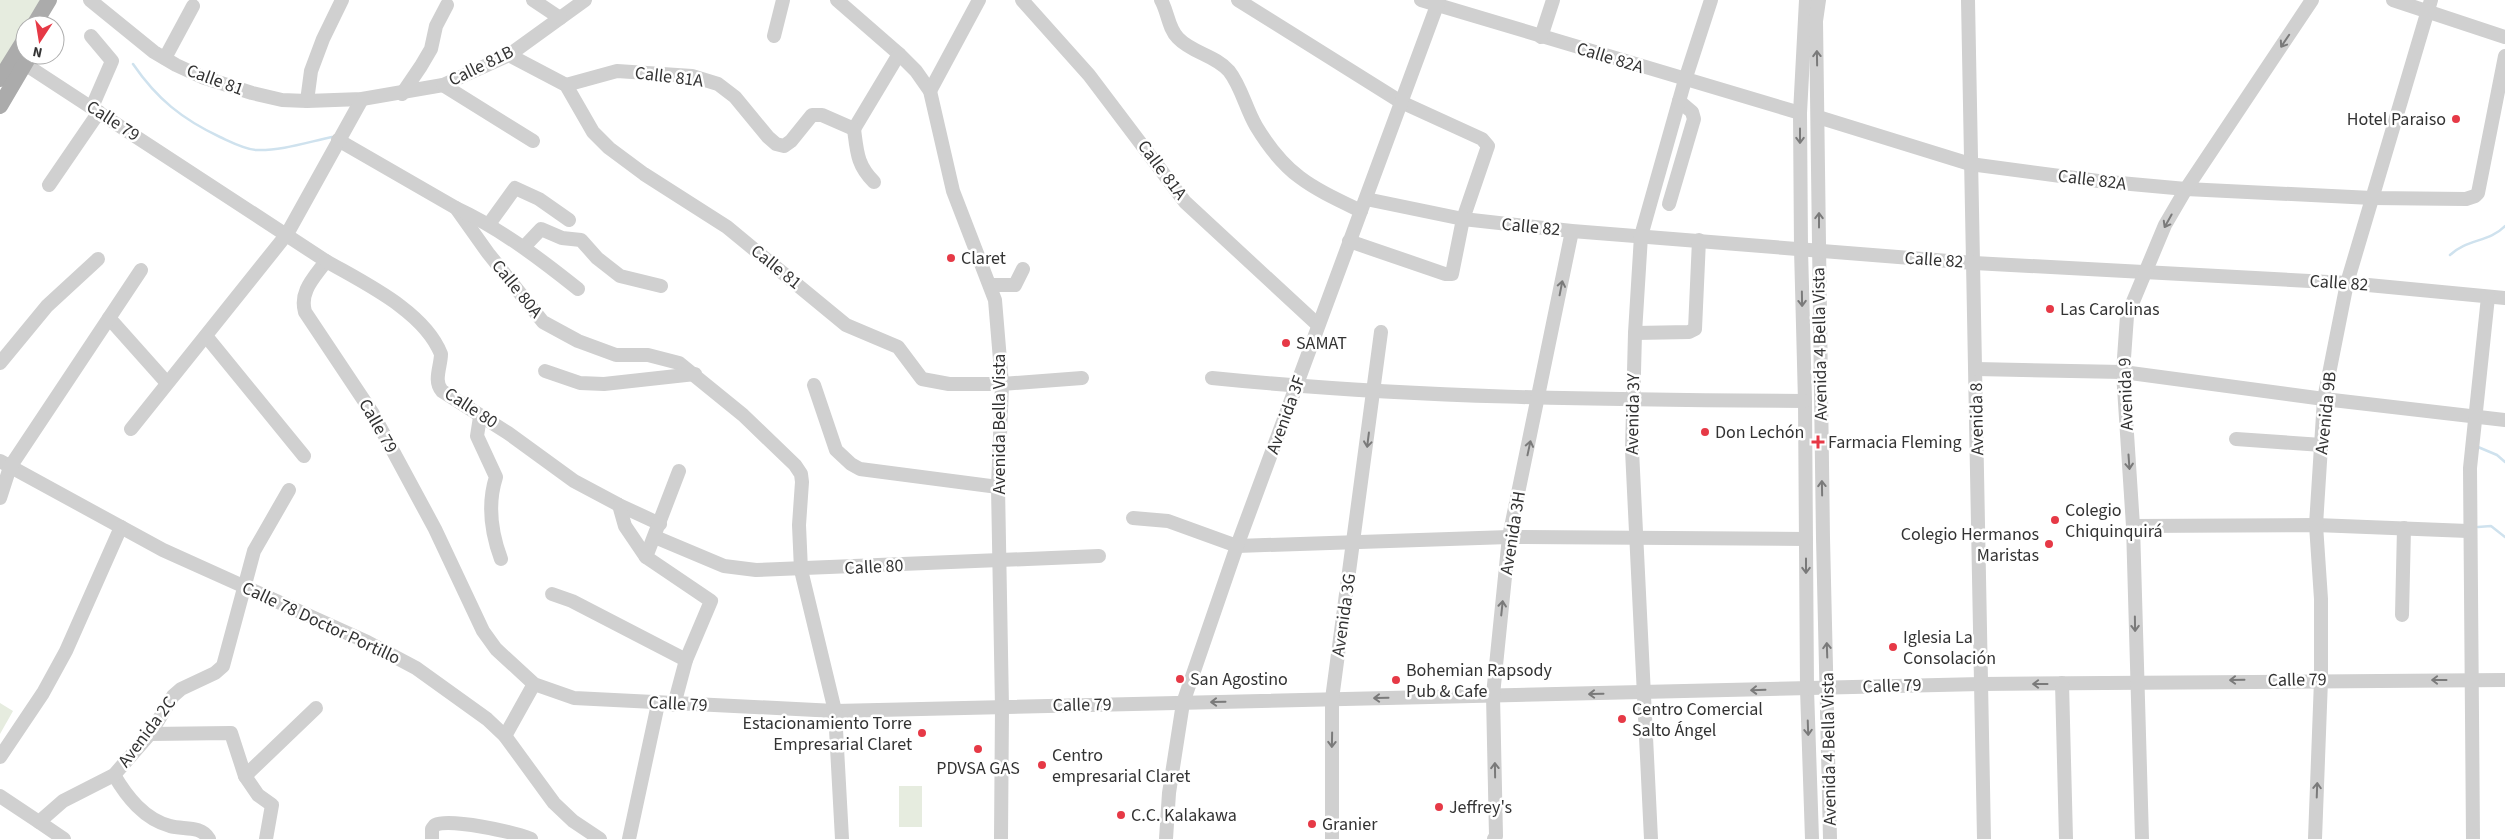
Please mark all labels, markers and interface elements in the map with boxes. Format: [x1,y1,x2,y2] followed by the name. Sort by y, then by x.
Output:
[15,15,65,65] north arrow
[2280,33,2290,47] one-way arrow
[1573,36,1647,80] street label: Calle 82A
[444,40,518,92] street label: Calle 81B
[31,41,44,62] text: N
[1812,50,1822,66] one-way arrow
[183,58,247,102] street label: Calle 81
[633,60,705,94] street label: Calle 81A
[81,94,145,148] street label: Calle 79
[2347,107,2446,132] place label: Hotel Paraiso
[2450,113,2462,125] marker: Hotel Paraiso
[1795,128,1805,144] one-way arrow
[1131,135,1193,205] street label: Calle 81A
[2056,163,2128,197] street label: Calle 82A
[1500,211,1562,243] street label: Calle 82
[1814,213,1824,229] one-way arrow
[2163,213,2173,228] one-way arrow
[745,239,807,295] street label: Calle 81
[1904,245,1964,275] street label: Calle 82
[961,246,1006,271] place label: Claret
[945,252,957,264] marker: Claret
[486,254,548,324] street label: Calle 80A
[1806,267,1834,421] street label: Avenida 4 Bella Vista
[2309,268,2369,298] street label: Calle 82
[1557,281,1566,297] one-way arrow
[1797,290,1807,306] one-way arrow
[2060,297,2160,322] place label: Las Carolinas
[2044,303,2056,315] marker: Las Carolinas
[1296,331,1347,356] place label: SAMAT
[1280,337,1292,349] marker: SAMAT
[987,354,1012,494] street label: Avenida Bella Vista
[2112,357,2140,431] street label: Avenida 9
[2309,370,2343,456] street label: Avenida 9B
[1260,372,1312,458] street label: Avenida 3F
[1620,373,1646,455] street label: Avenida 3Y
[439,381,503,435] street label: Calle 80
[1964,382,1990,456] street label: Avenida 8
[352,394,404,458] street label: Calle 79
[1715,420,1804,445] place label: Don Lechón
[1699,426,1711,438] marker: Don Lechón
[1828,430,1962,455] place label: Farmacia Fleming
[1363,432,1373,448] one-way arrow
[1812,436,1824,448] marker: Farmacia Fleming
[1525,440,1534,456] one-way arrow
[2124,454,2133,470] one-way arrow
[1818,480,1827,496] one-way arrow
[1494,489,1532,577] street label: Avenida 3H
[2065,498,2163,544] place label: Colegio Chiquinquirá
[2049,514,2061,526] marker: Colegio Chiquinquirá
[1901,522,2039,568] place label: Colegio Hermanos Maristas
[2043,538,2055,550] marker: Colegio Hermanos Maristas
[844,553,904,581] street label: Calle 80
[1801,558,1811,574] one-way arrow
[1326,572,1362,658] street label: Avenida 3G
[238,575,404,671] street label: Calle 78 Doctor Portillo
[1497,600,1507,616] one-way arrow
[2130,616,2140,632] one-way arrow
[1903,625,1996,671] place label: Iglesia La Consolación
[1887,641,1899,653] marker: Iglesia La Consolación
[1822,643,1832,659] one-way arrow
[1406,658,1552,704] place label: Bohemian Rapsody Pub & Cafe
[1190,667,1288,692] place label: San Agostino
[2267,667,2327,693] street label: Calle 79
[1815,672,1843,826] street label: Avenida 4 Bella Vista
[1862,672,1922,700] street label: Calle 79
[1174,673,1186,685] marker: San Agostino
[1390,674,1402,686] marker: Bohemian Rapsody Pub & Cafe
[2230,675,2246,685] one-way arrow
[2431,675,2447,684] one-way arrow
[2032,679,2048,688] one-way arrow
[1750,685,1766,695] one-way arrow
[1588,689,1604,699] one-way arrow
[648,690,708,718] street label: Calle 79
[112,691,182,773] street label: Avenida 2C
[1052,692,1112,718] street label: Calle 79
[1373,693,1389,703] one-way arrow
[1210,697,1226,706] one-way arrow
[1632,697,1763,743] place label: Centro Comercial Salto Ángel
[742,711,912,757] place label: Estacionamiento Torre Empresarial Claret
[1616,713,1628,725] marker: Centro Comercial Salto Ángel
[1803,720,1813,736] one-way arrow
[916,727,928,739] marker: Estacionamiento Torre Empresarial Claret
[1327,732,1336,748] one-way arrow
[972,743,984,755] marker: PDVSA GAS
[1052,743,1190,789] place label: Centro empresarial Claret
[936,756,1020,781] place label: PDVSA GAS
[1036,759,1048,771] marker: Centro empresarial Claret
[1490,762,1499,778] one-way arrow
[2312,783,2322,799] one-way arrow
[1449,795,1512,820] place label: Jeffrey's
[1433,801,1445,813] marker: Jeffrey's
[1131,803,1237,828] place label: C.C. Kalakawa
[1115,809,1127,821] marker: C.C. Kalakawa
[1322,812,1378,837] place label: Granier
[1306,818,1318,830] marker: Granier

